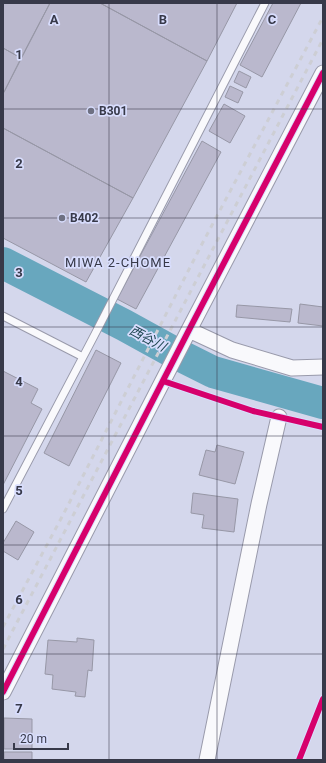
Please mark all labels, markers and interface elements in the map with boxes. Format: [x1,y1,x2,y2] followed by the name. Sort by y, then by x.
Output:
[50,12,59,27] text: A
[159,12,167,27] text: B
[268,12,277,27] text: C
[15,47,23,62] text: 1
[99,104,127,118] place label: B301
[86,106,96,116] marker: B301
[15,156,23,171] text: 2
[70,211,98,225] place label: B402
[57,213,67,223] marker: B402
[65,255,171,270] district label: MIWA 2-CHOME
[15,265,23,280] text: 3
[127,323,170,355] water label: 西谷川
[15,374,23,389] text: 4
[15,483,23,498] text: 5
[15,592,23,607] text: 6
[15,701,23,716] text: 7
[14,725,68,751] scale bar
[20,732,47,746] text: 20 m

